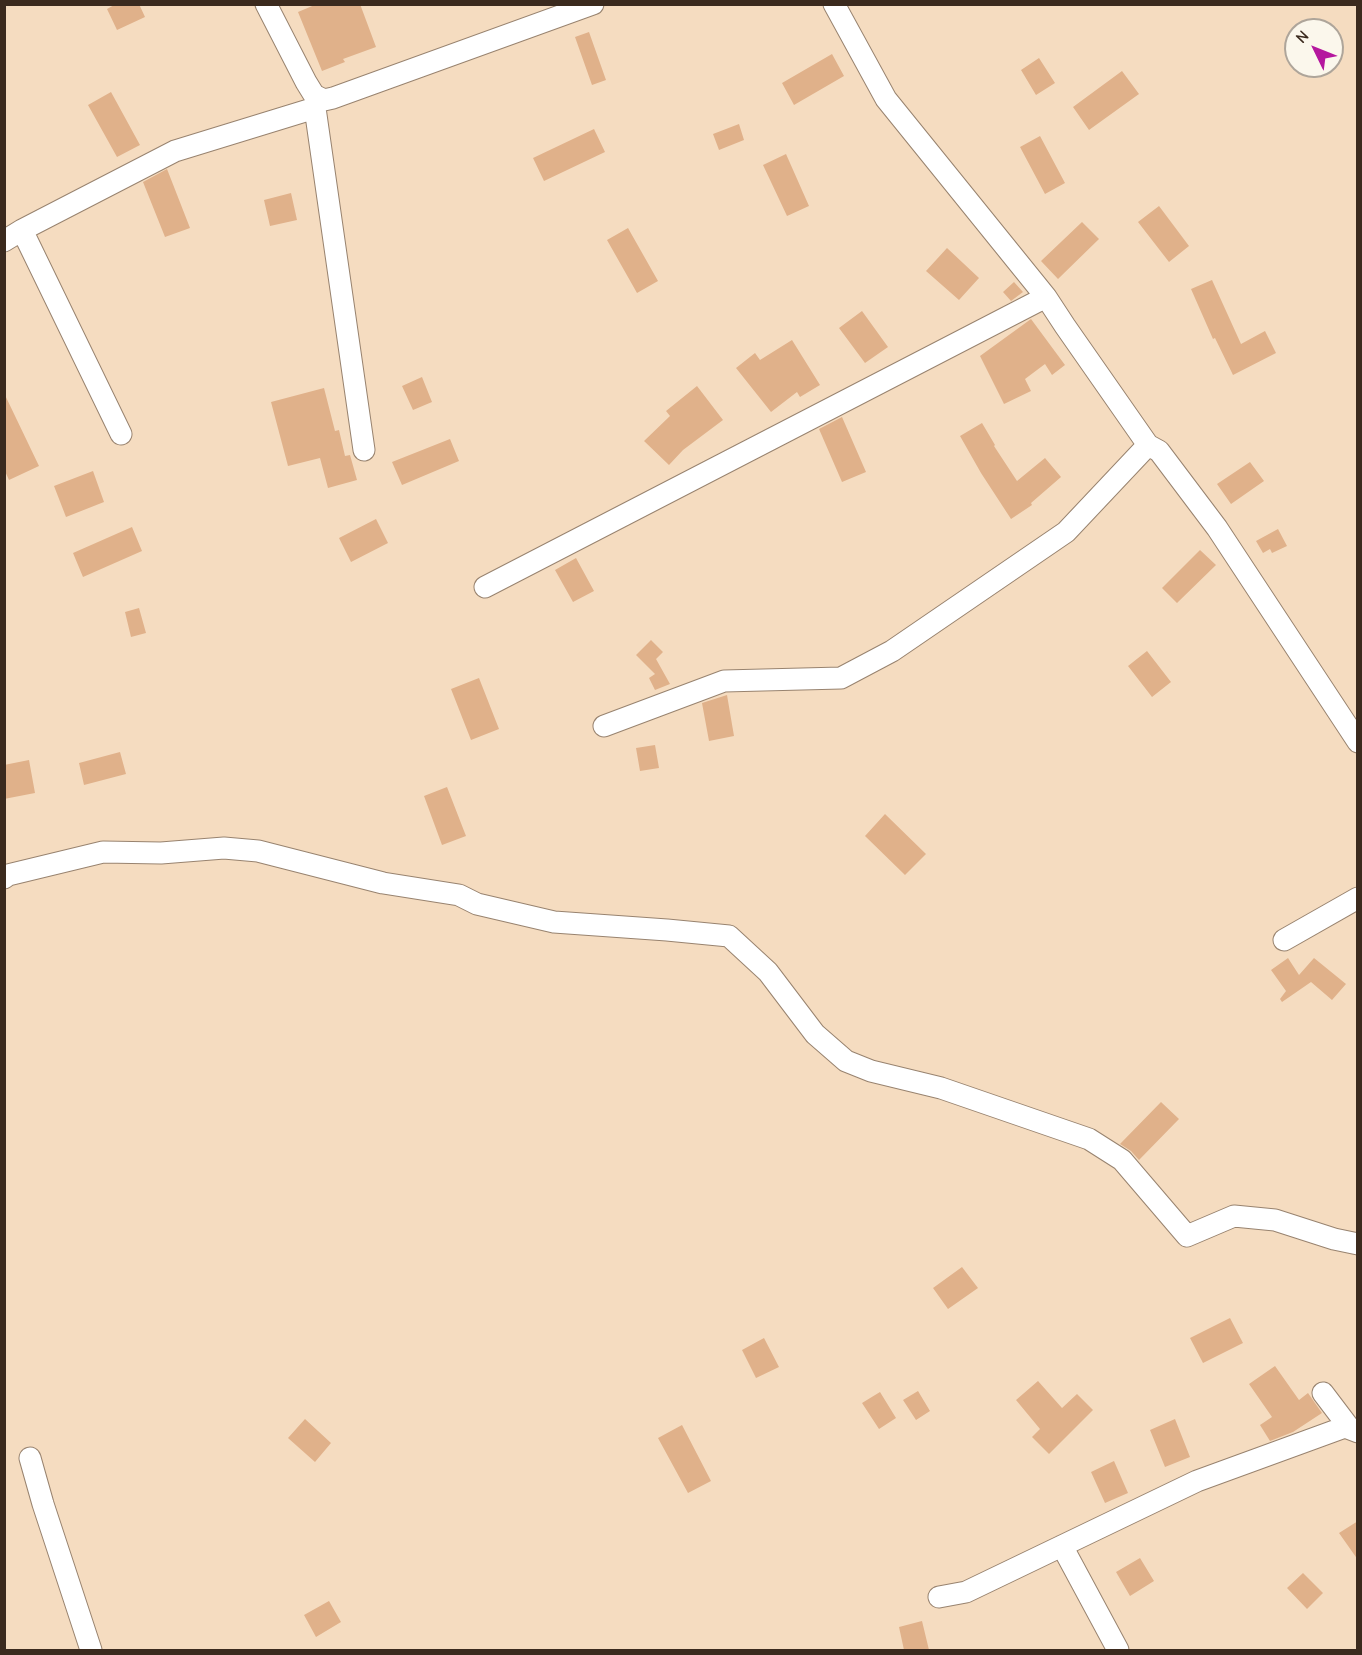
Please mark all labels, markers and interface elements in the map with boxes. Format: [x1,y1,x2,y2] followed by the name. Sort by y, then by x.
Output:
[1284,18,1344,78] north arrow
[1292,27,1312,47] text: N

